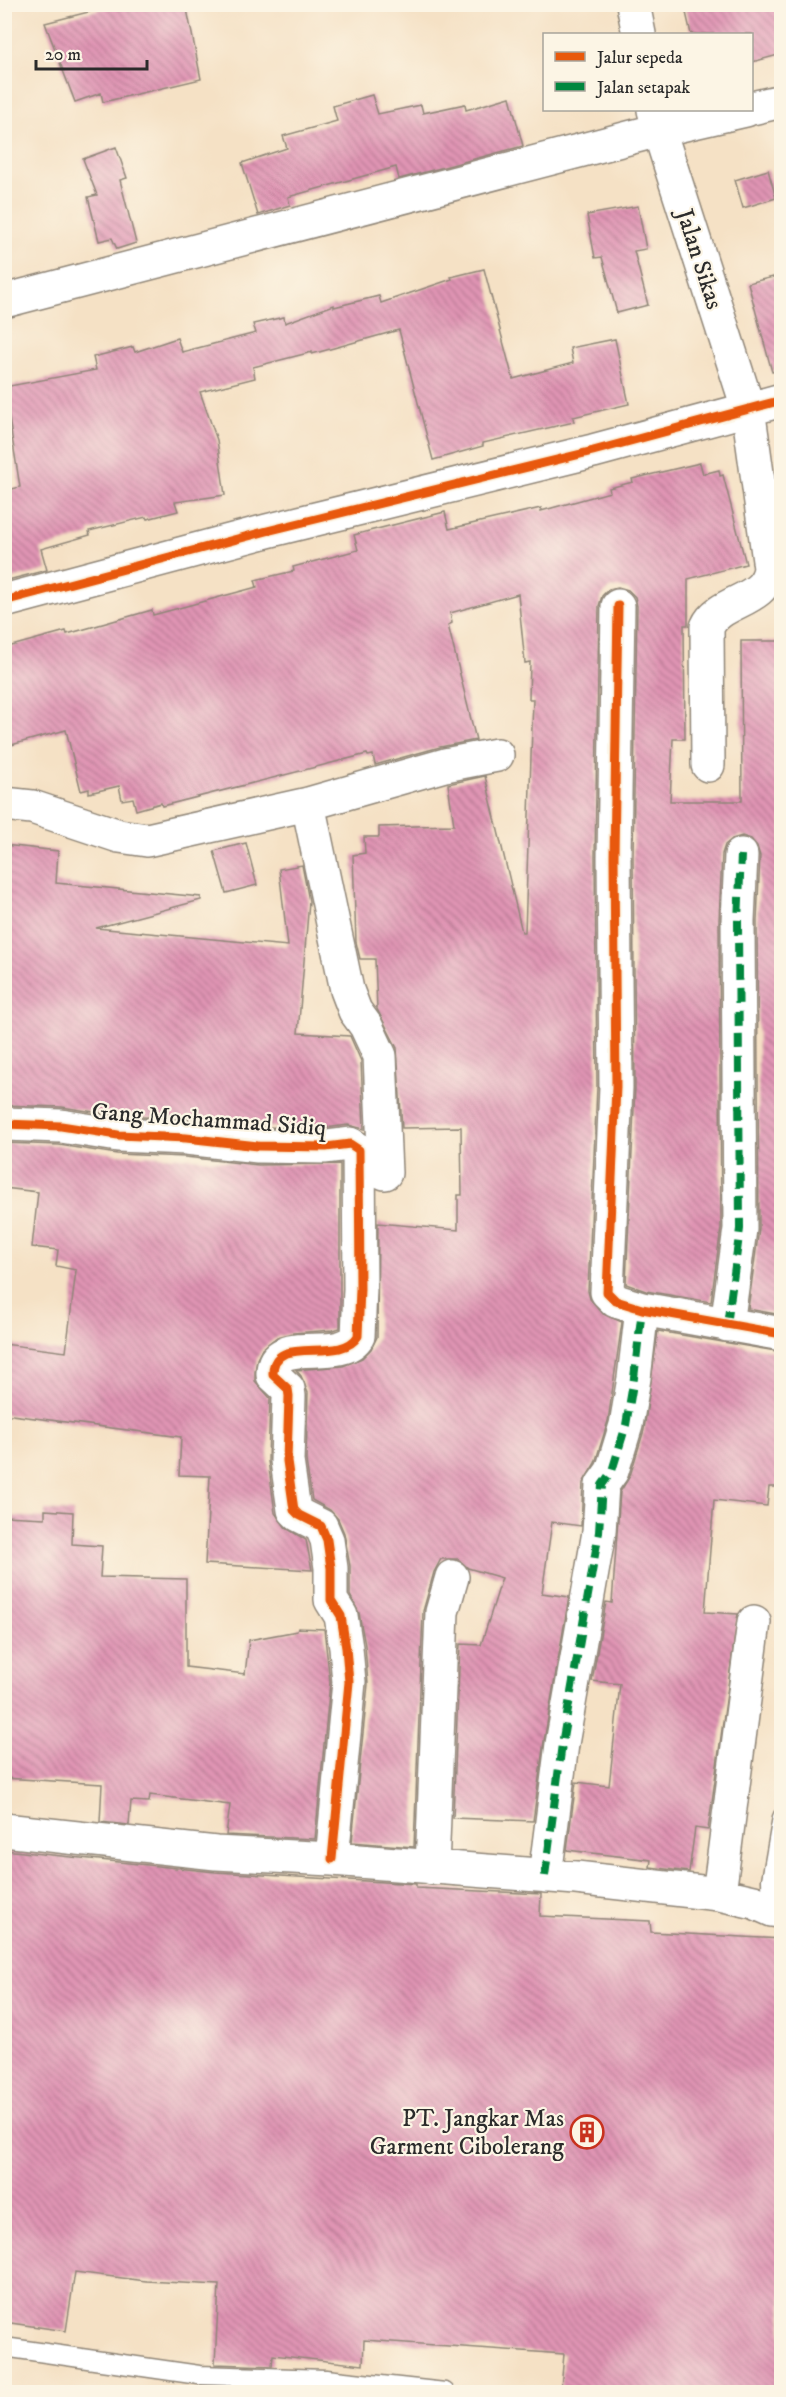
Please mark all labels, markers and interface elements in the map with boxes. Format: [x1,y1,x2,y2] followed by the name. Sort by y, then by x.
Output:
[36,33,147,71] scale bar
[543,33,753,111] legend
[45,44,81,66] text: 20 m
[595,47,683,69] text: Jalur sepeda
[595,77,690,99] text: Jalan setapak
[668,204,729,313] street label: Jalan Sikas
[91,1097,328,1143] street label: Gang Mochammad Sidiq
[370,2104,564,2162] place label: PT. Jangkar Mas Garment Cibolerang
[569,2114,605,2150] building icon: PT. Jangkar Mas Garment Cibolerang

